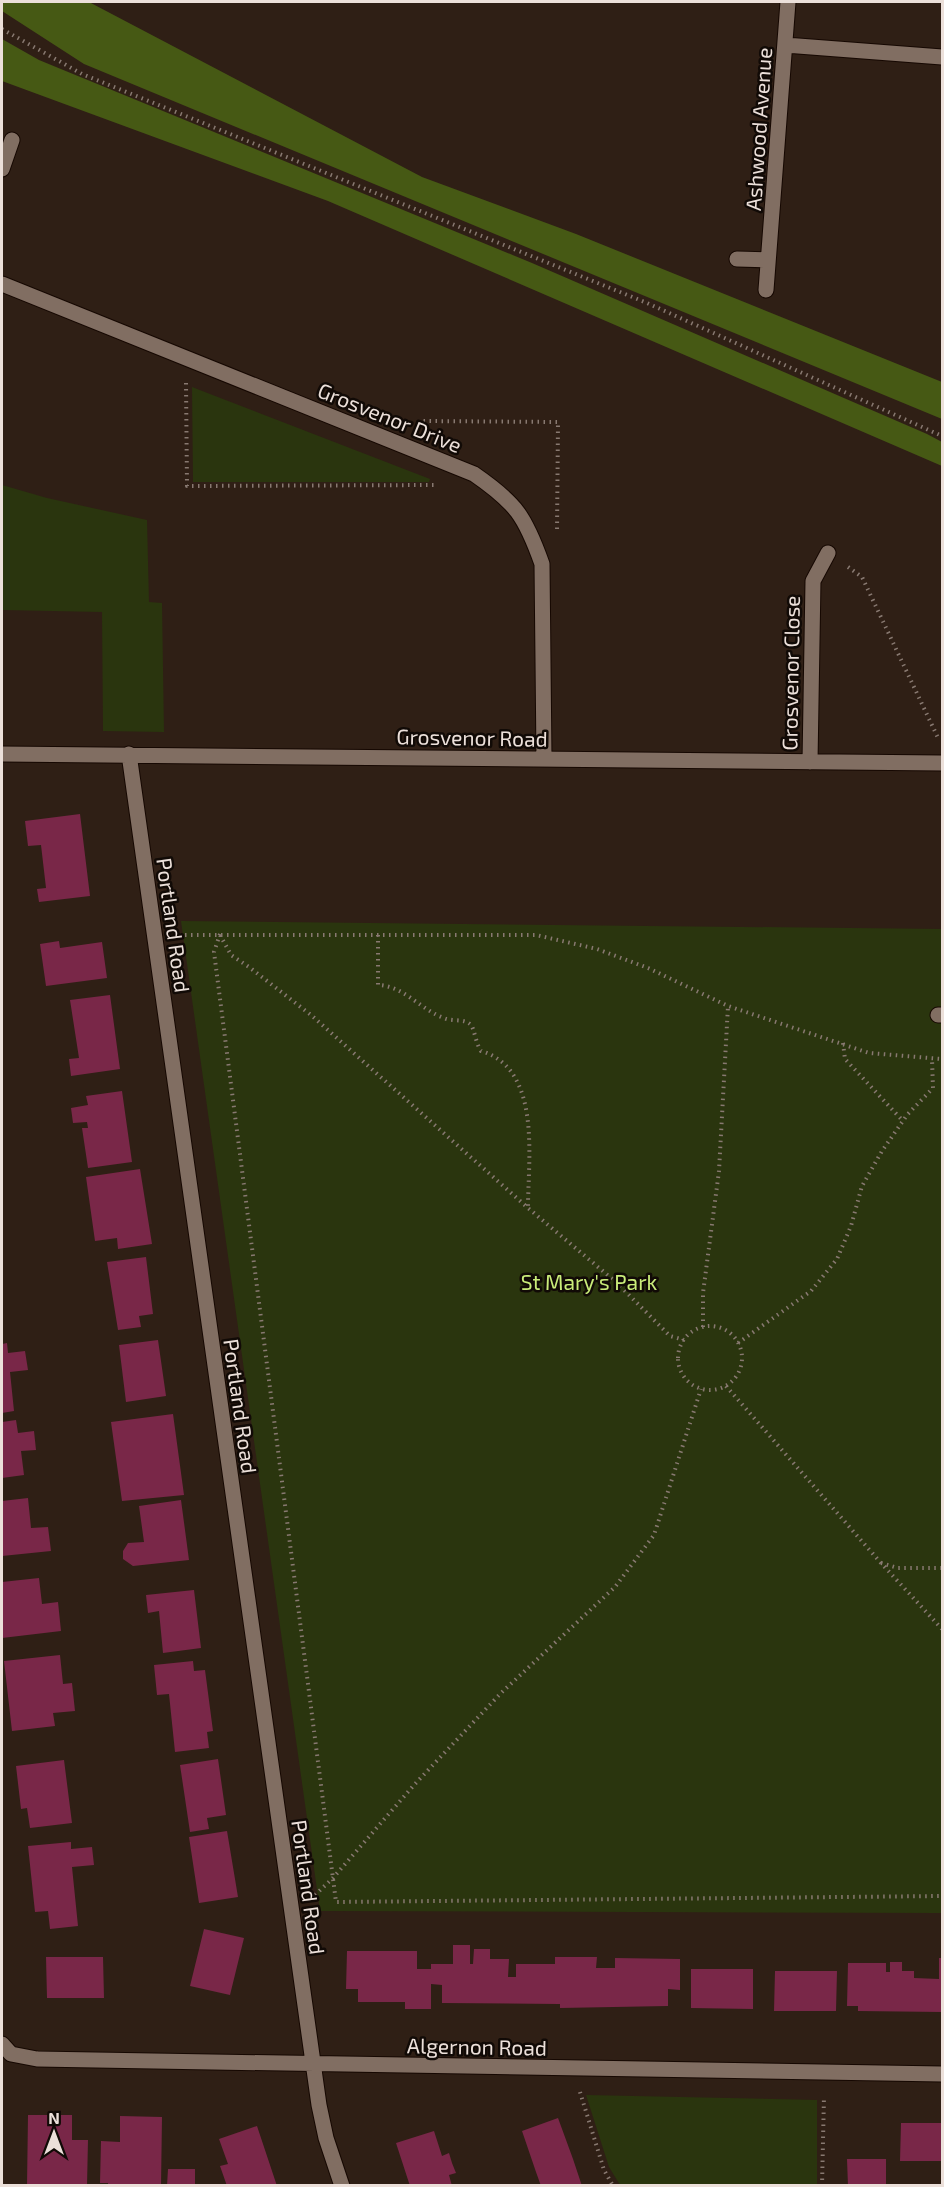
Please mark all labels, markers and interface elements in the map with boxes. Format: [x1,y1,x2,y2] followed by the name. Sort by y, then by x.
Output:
[740,47,776,211] street label: Ashwood Avenue
[314,377,466,457] street label: Grosvenor Drive
[776,595,804,751] street label: Grosvenor Close
[396,723,548,751] street label: Grosvenor Road
[152,856,196,994] street label: Portland Road
[521,1269,658,1294] park label: St Mary's Park
[219,1337,263,1475] street label: Portland Road
[287,1818,331,1956] street label: Portland Road
[407,2032,547,2060] street label: Algernon Road
[24,2103,84,2163] north arrow
[48,2108,60,2127] text: N

